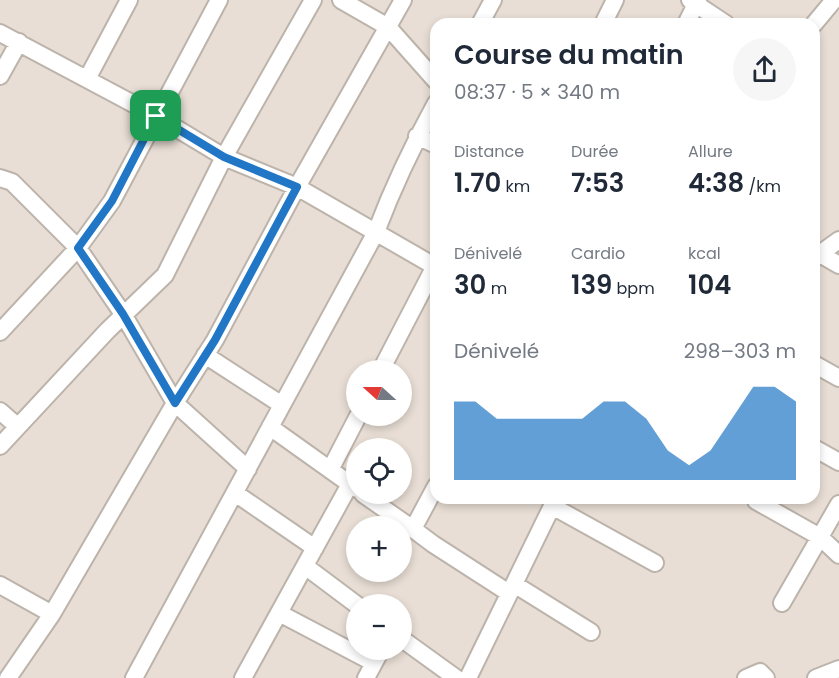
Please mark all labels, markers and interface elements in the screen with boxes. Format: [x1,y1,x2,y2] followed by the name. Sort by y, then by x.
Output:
[454,36,684,73] text: Course du matin
[733,38,796,101] button: share
[454,78,620,106] text: 08:37 · 5 × 340 m
[130,90,181,141] pin
[139,99,172,132] icon: arrive
[454,140,524,163] text: Distance
[571,140,618,163] text: Durée
[688,140,733,163] text: Allure
[454,165,501,201] text: 1.70
[571,165,624,201] text: 7:53
[688,165,744,201] text: 4:38
[501,175,530,198] text: km
[744,175,781,198] text: /km
[454,242,522,265] text: Dénivelé
[571,242,625,265] text: Cardio
[688,242,721,265] text: kcal
[454,267,486,303] text: 30
[571,267,612,303] text: 139
[688,267,731,303] text: 104
[486,277,507,300] text: m
[612,277,655,300] text: bpm
[454,337,539,365] text: Dénivelé
[684,337,796,365] text: 298–303 m
[346,360,412,426] north arrow
[346,360,412,660] map controls
[346,438,412,504] button: locate
[346,516,412,582] button: +
[346,594,412,660] button: −

